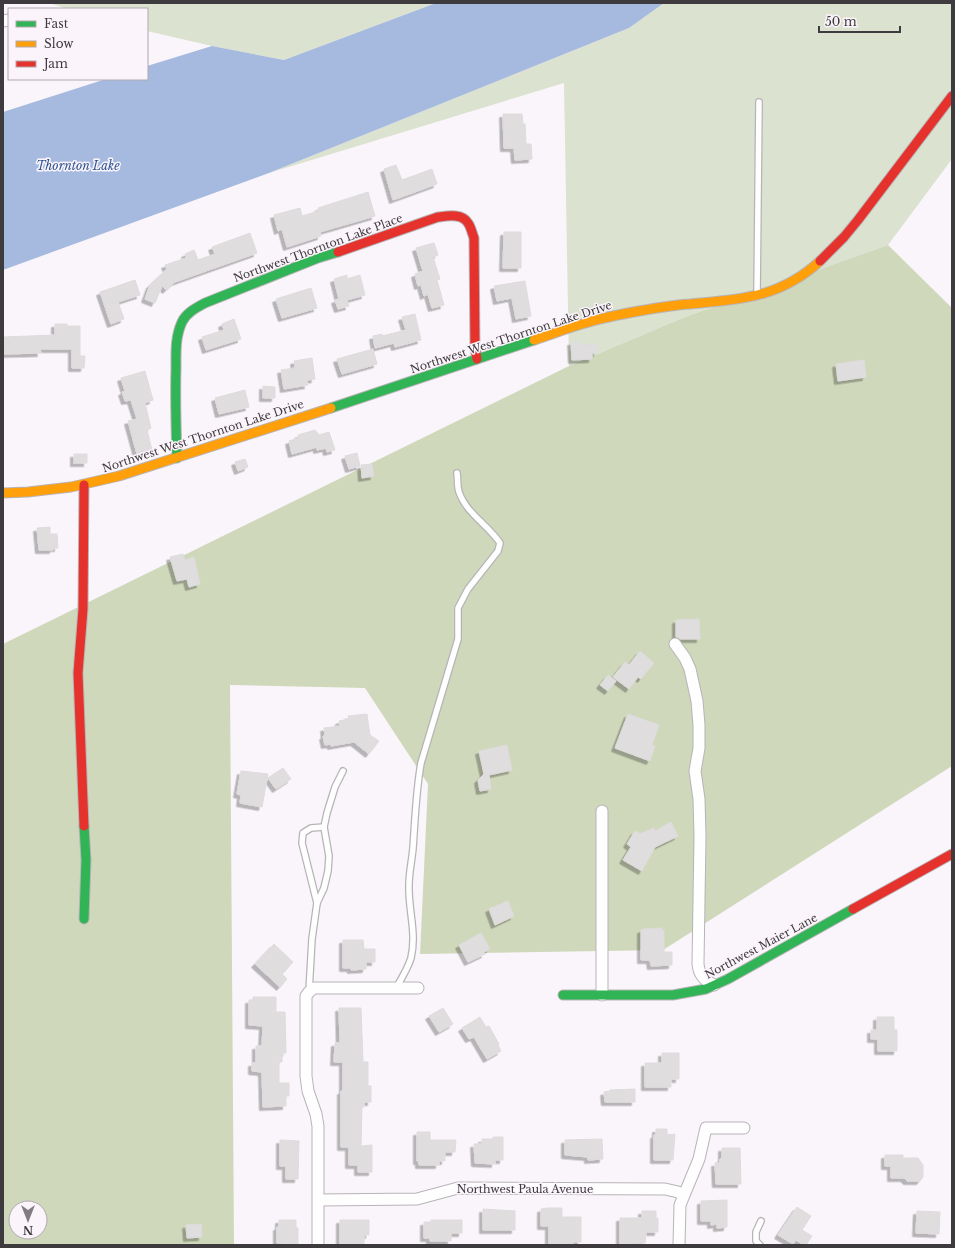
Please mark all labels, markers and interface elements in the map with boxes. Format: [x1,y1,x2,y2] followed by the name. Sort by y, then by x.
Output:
[8,8,148,80] legend
[819,8,900,34] scale bar
[825,14,857,29] text: 50 m
[44,16,69,31] text: Fast
[44,36,74,51] text: Slow
[42,56,68,71] text: Jam
[36,158,120,173] water label: Thornton Lake
[232,211,404,285] street label: Northwest Thornton Lake Place
[408,298,614,376] street label: Northwest West Thornton Lake Drive
[100,397,306,475] street label: Northwest West Thornton Lake Drive
[702,910,820,982] street label: Northwest Maier Lane
[457,1182,593,1196] street label: Northwest Paula Avenue
[8,1200,48,1240] north arrow
[22,1223,33,1237] text: N

